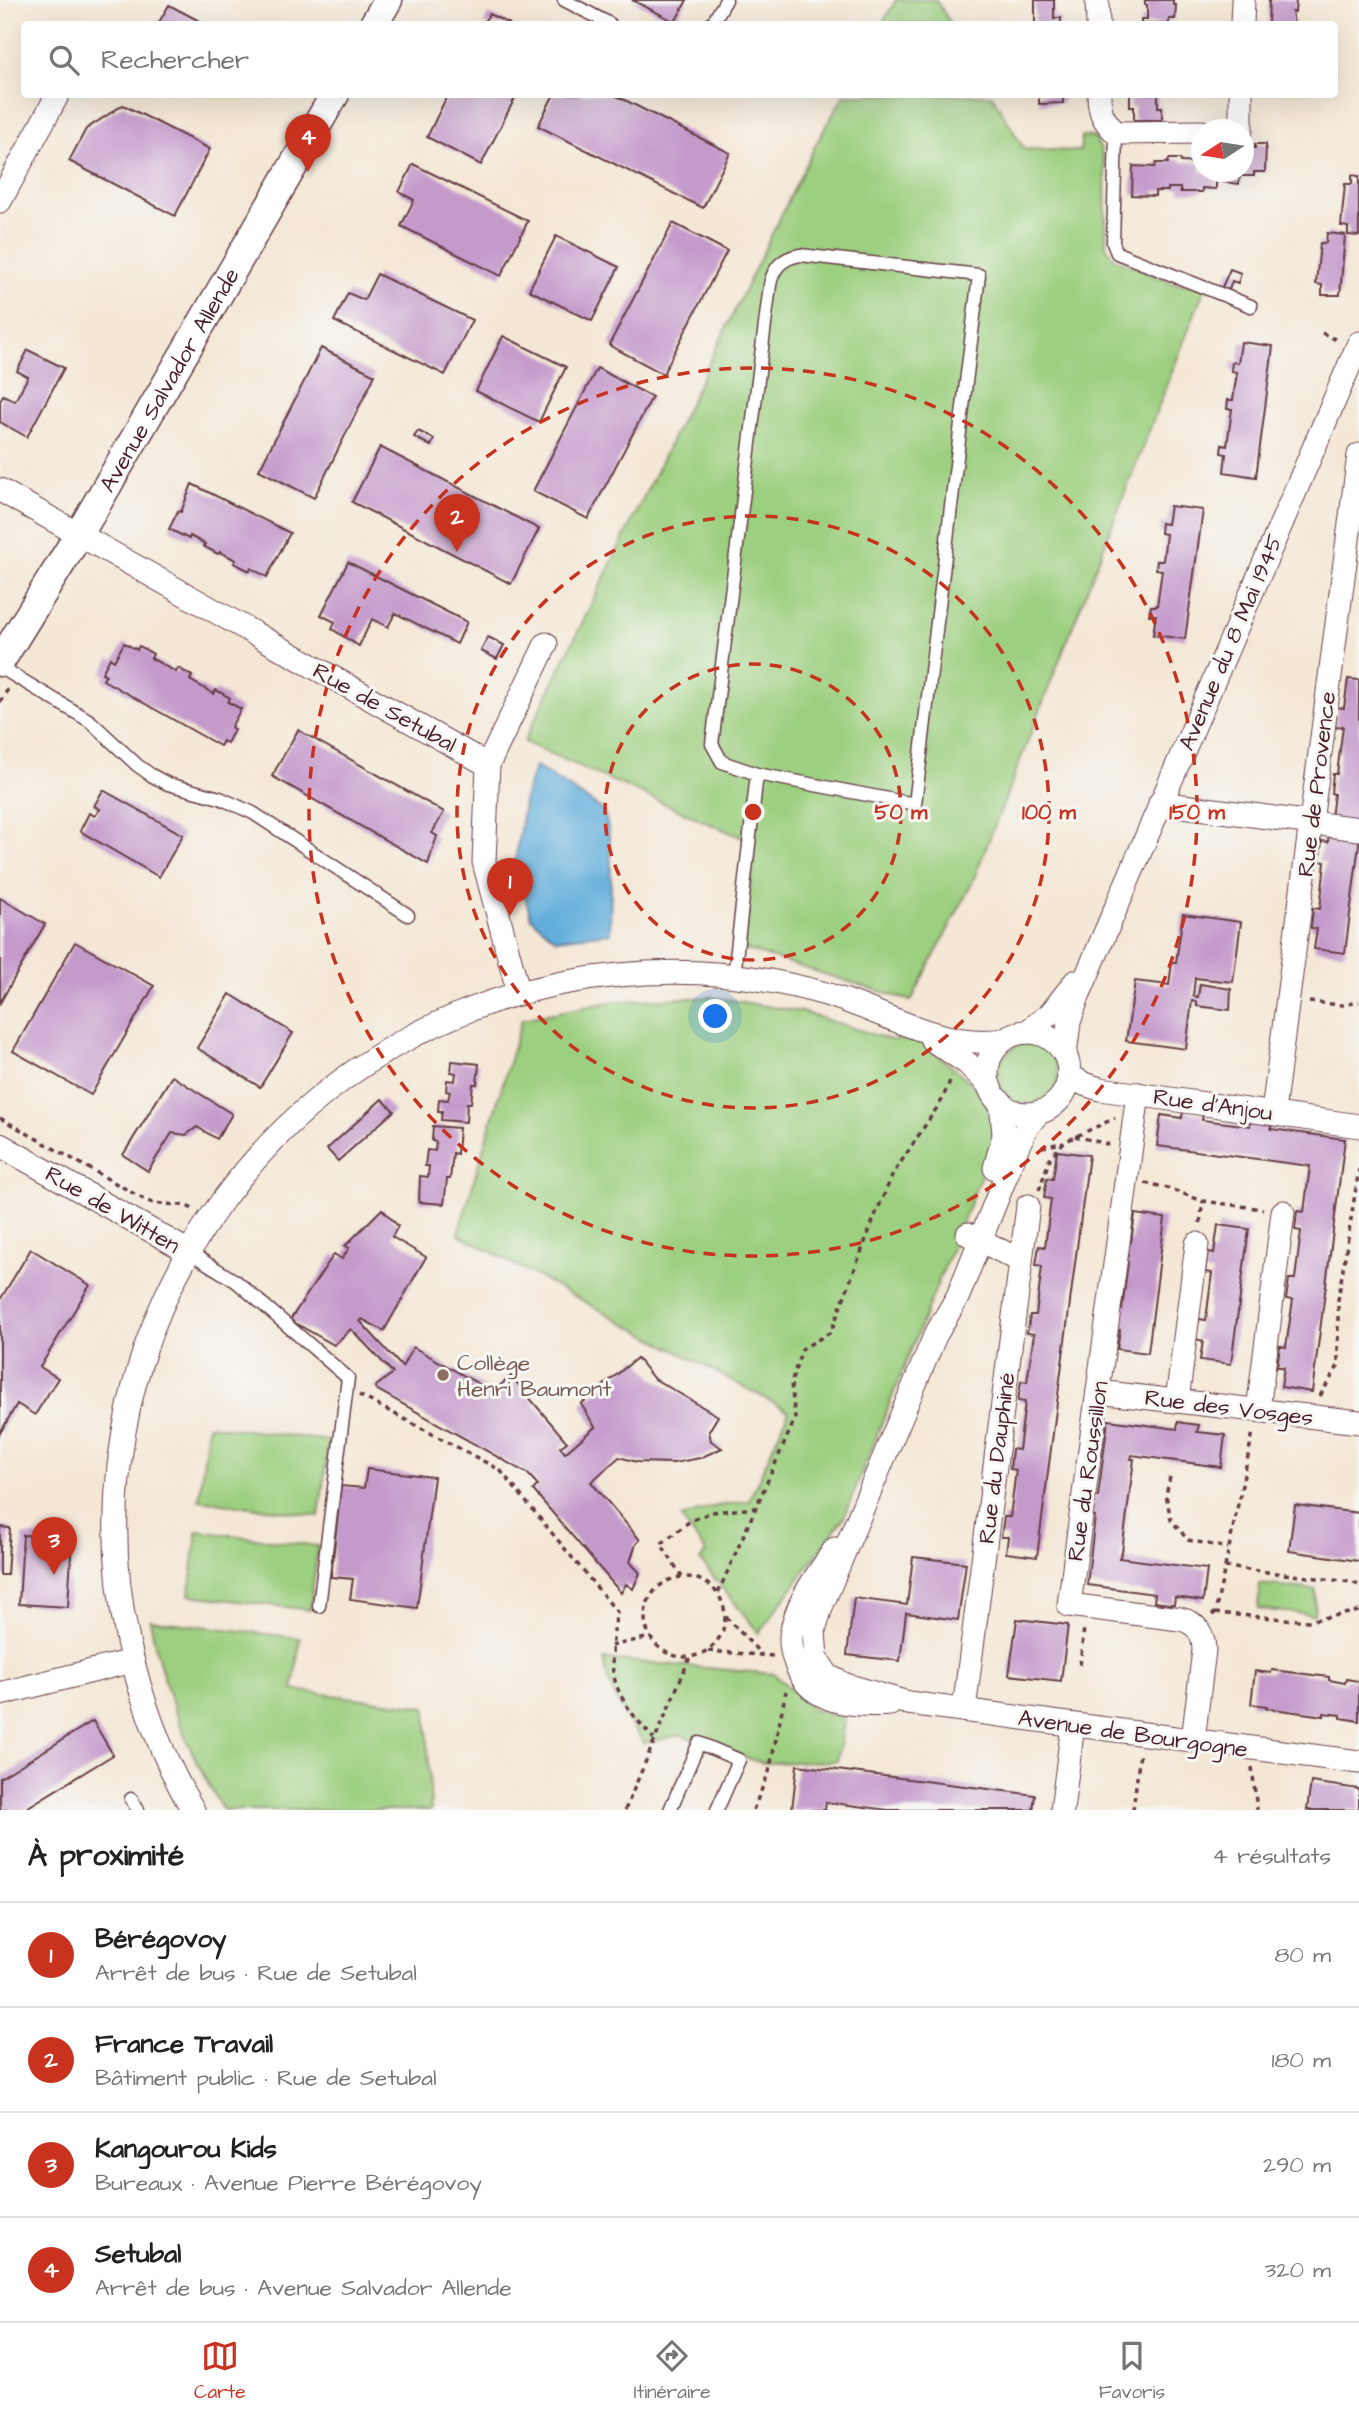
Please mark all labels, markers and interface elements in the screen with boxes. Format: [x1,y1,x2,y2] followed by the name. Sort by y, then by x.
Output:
[21,21,1338,98] search box
[45,41,83,79] icon: search
[101,42,249,78] text: Rechercher
[285,114,331,172] pin: 4
[1191,119,1254,182] north arrow
[92,262,248,498] street label: Avenue Salvador Allende
[434,494,480,552] pin: 2
[1171,529,1291,755] street label: Avenue du 8 Mai 1945
[307,655,462,761] street label: Rue de Setubal
[1290,690,1344,879] street label: Rue de Provence
[875,798,928,827] text: 50 m
[1022,798,1077,827] text: 100 m
[1169,798,1225,827] text: 150 m
[741,800,765,824] centre of rings
[487,858,533,916] pin: 1
[698,999,732,1033] your location
[1151,1081,1275,1129] street label: Rue d'Anjou
[39,1158,186,1261] street label: Rue de Witten
[457,1347,612,1405] place label: Collège Henri Baumont
[435,1367,451,1383] marker: Collège Henri Baumont
[971,1371,1023,1546] street label: Rue du Dauphiné
[1060,1379,1116,1563] street label: Rue du Roussillon
[1143,1382,1315,1435] street label: Rue des Vosges
[31,1517,77,1575] pin: 3
[1016,1702,1250,1767] street label: Avenue de Bourgogne
[28,1835,184,1877] text: À proximité
[1212,1840,1331,1872] text: 4 résultats
[95,1921,226,1957] text: Bérégovoy
[50,1939,52,1971] text: 1
[1274,1939,1331,1971] text: 80 m
[95,1957,417,1989] text: Arrêt de bus · Rue de Setubal
[95,2026,273,2062] text: France Travail
[44,2044,58,2076] text: 2
[1272,2044,1331,2076] text: 180 m
[95,2062,437,2094] text: Bâtiment public · Rue de Setubal
[95,2131,277,2167] text: Kangourou Kids
[45,2149,57,2181] text: 3
[1263,2149,1331,2181] text: 290 m
[95,2167,482,2199] text: Bureaux · Avenue Pierre Bérégovoy
[95,2236,181,2272] text: Setubal
[43,2254,59,2286] text: 4
[1265,2254,1331,2286] text: 320 m
[95,2272,512,2304] text: Arrêt de bus · Avenue Salvador Allende
[194,2337,246,2406] tab: Carte
[634,2337,711,2406] tab: Itinéraire
[1099,2337,1165,2406] tab: Favoris

